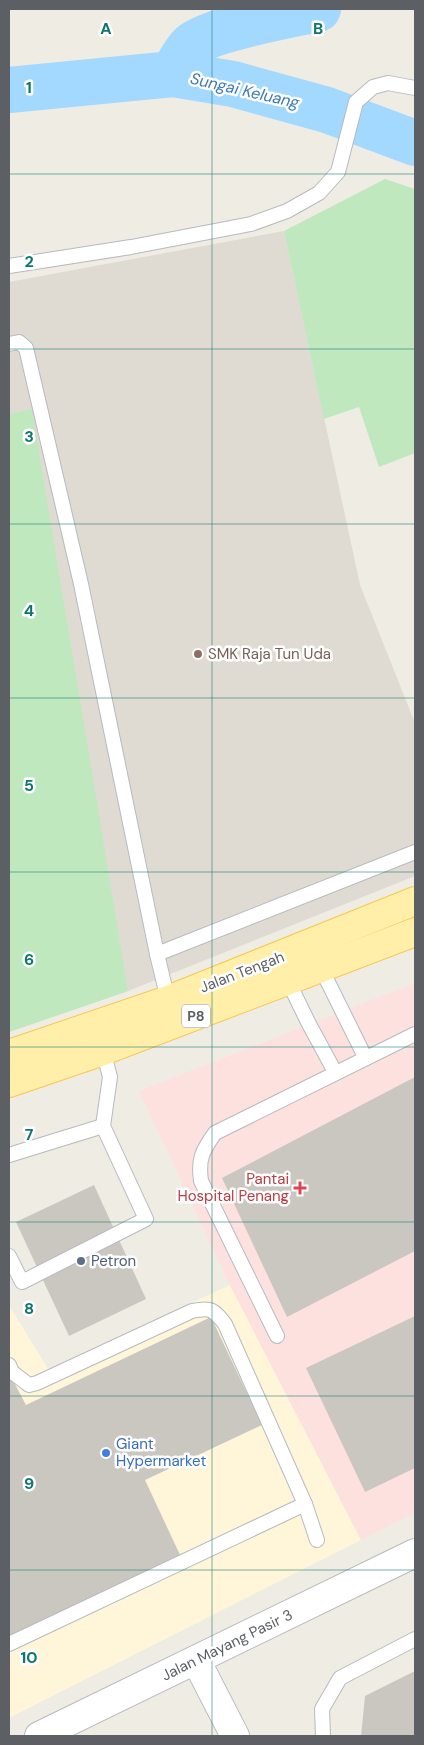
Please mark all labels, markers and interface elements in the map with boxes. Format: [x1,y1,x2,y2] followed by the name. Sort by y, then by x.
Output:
[100,18,112,39] text: A
[313,18,323,39] text: B
[188,68,303,113] water label: Sungai Keluang
[26,77,32,98] text: 1
[24,251,34,272] text: 2
[24,426,34,447] text: 3
[24,600,34,621] text: 4
[208,644,331,664] place label: SMK Raja Tun Uda
[192,648,204,660] marker: SMK Raja Tun Uda
[24,775,34,796] text: 5
[197,947,287,997] street label: Jalan Tengah
[24,949,34,970] text: 6
[182,1004,210,1028] road number: P8
[25,1124,34,1145] text: 7
[177,1169,289,1206] place label: Pantai Hospital Penang
[293,1181,307,1195] marker: Pantai Hospital Penang
[91,1251,136,1271] place label: Petron
[75,1255,87,1267] marker: Petron
[24,1298,34,1319] text: 8
[116,1434,206,1471] place label: Giant Hypermarket
[100,1447,112,1459] marker: Giant Hypermarket
[24,1473,34,1494] text: 9
[158,1605,296,1685] street label: Jalan Mayang Pasir 3
[20,1647,38,1668] text: 10

